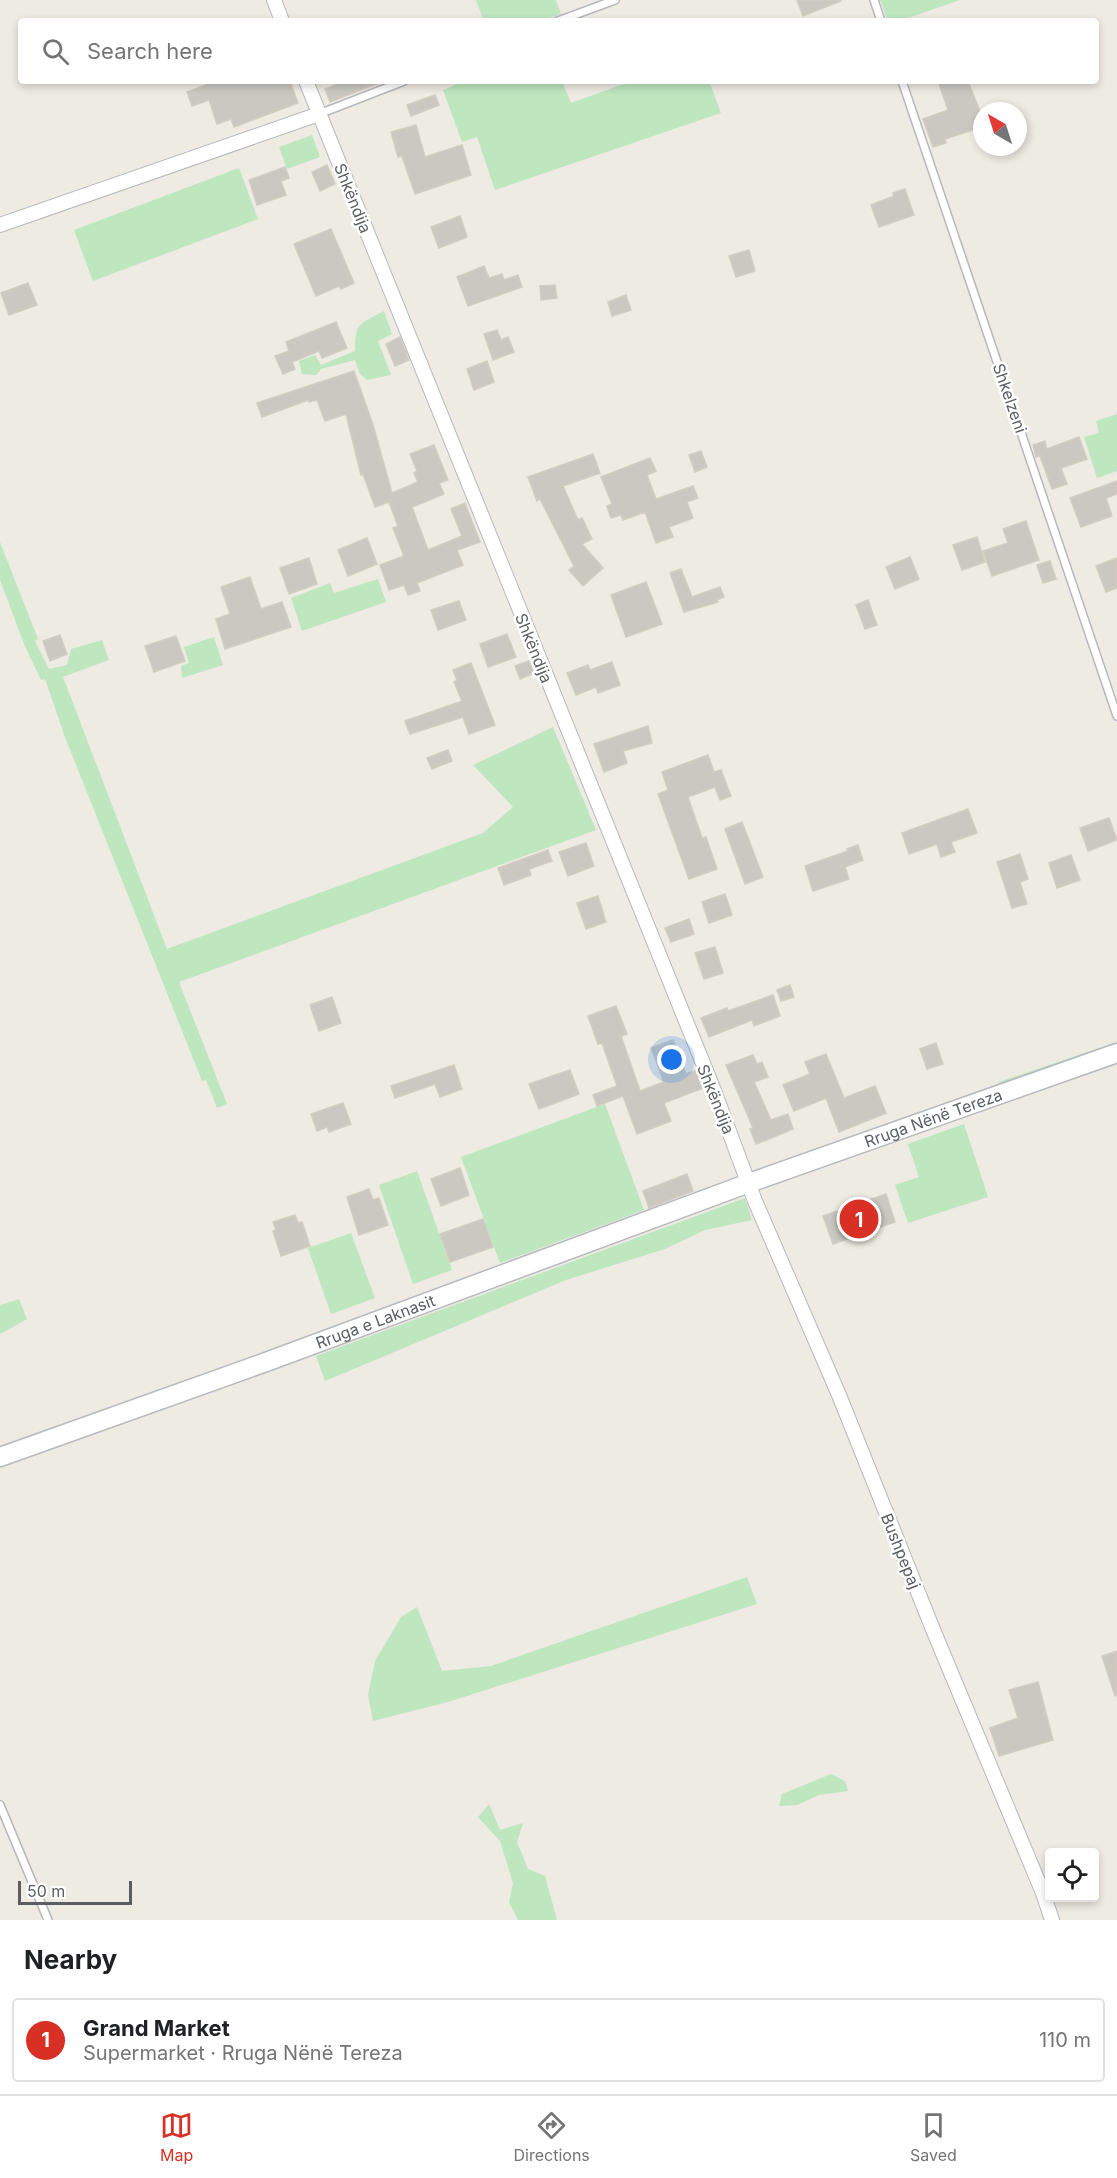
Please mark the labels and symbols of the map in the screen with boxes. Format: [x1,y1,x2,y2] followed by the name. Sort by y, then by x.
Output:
[973,102,1027,156] north arrow
[330,160,376,236] street label: Shkëndija
[989,360,1031,436] street label: Shkelzeni
[511,610,557,686] street label: Shkëndija
[657,1045,686,1074] your location
[693,1061,739,1137] street label: Shkëndija
[862,1084,1005,1151] street label: Rruga Nënë Tereza
[840,1196,878,1242] pin: 1
[313,1290,438,1353] street label: Rruga e Laknasit
[877,1510,925,1592] street label: Bushpepaj
[18,1878,132,1906] scale bar

